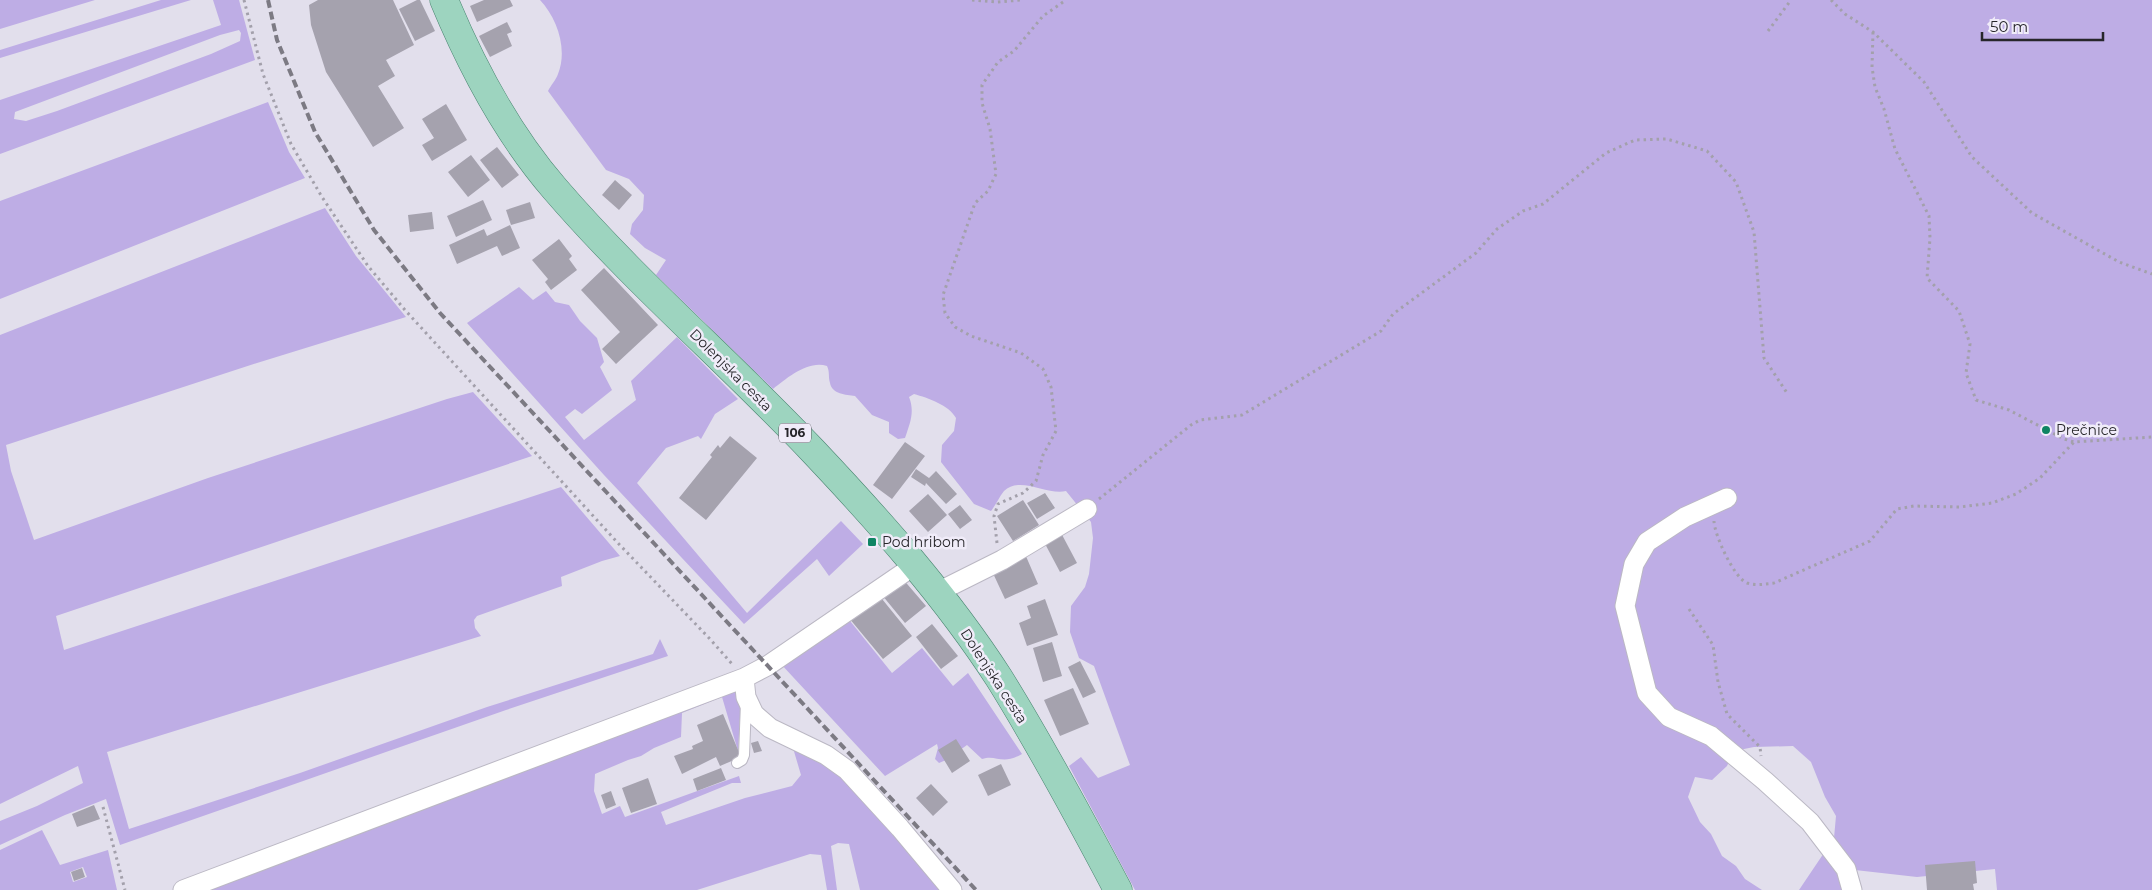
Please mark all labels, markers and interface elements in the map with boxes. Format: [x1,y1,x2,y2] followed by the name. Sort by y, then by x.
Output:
[1982,10,2103,42] scale bar
[1990,17,2028,36] text: 50 m
[686,325,776,415] street label: Dolenjska cesta
[2056,421,2117,439] place label: Prečnice
[779,423,811,442] road number: 106
[2040,424,2052,436] marker: Prečnice
[882,533,966,551] place label: Pod hribom
[866,536,878,548] marker: Pod hribom
[957,625,1031,727] street label: Dolenjska cesta

